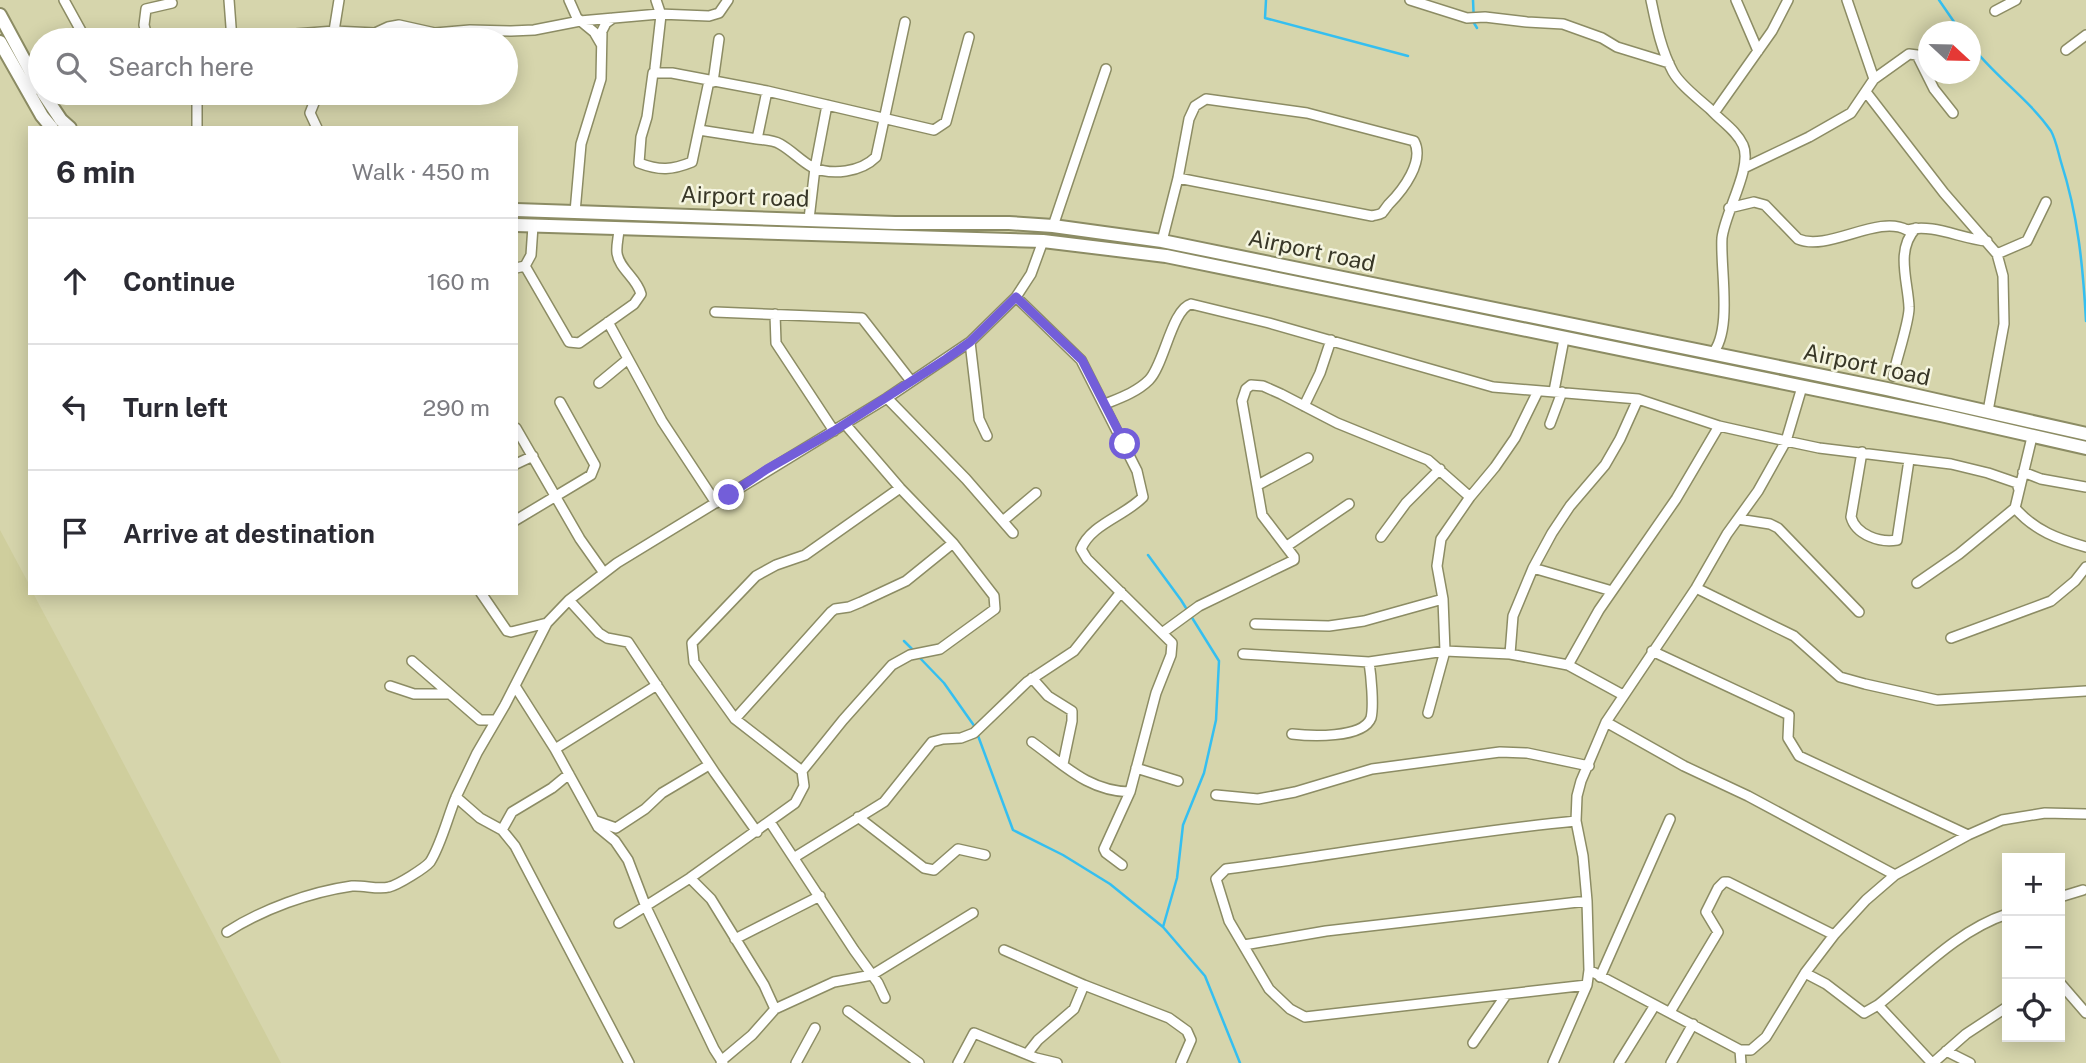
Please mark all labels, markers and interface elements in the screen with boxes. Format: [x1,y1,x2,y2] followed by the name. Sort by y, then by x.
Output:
[1918,21,1981,84] north arrow
[28,28,518,105] search box
[52,48,90,86] icon: search
[108,51,254,82] text: Search here
[56,154,135,190] text: 6 min
[352,158,490,185] text: Walk · 450 m
[680,180,810,212] street label: Airport road
[1246,223,1378,277] street label: Airport road
[56,262,94,300] icon: ahead
[123,266,235,297] text: Continue
[427,268,490,295] text: 160 m
[1801,337,1933,391] street label: Airport road
[56,388,94,426] icon: left
[123,392,228,423] text: Turn left
[423,394,490,421] text: 290 m
[1109,428,1140,459] route start
[713,479,744,510] route end
[56,514,94,552] icon: arrive
[123,518,375,549] text: Arrive at destination
[2002,853,2065,1042] map controls
[2002,853,2065,916] button: +
[2002,916,2065,979] button: −
[2002,979,2065,1042] button: locate

